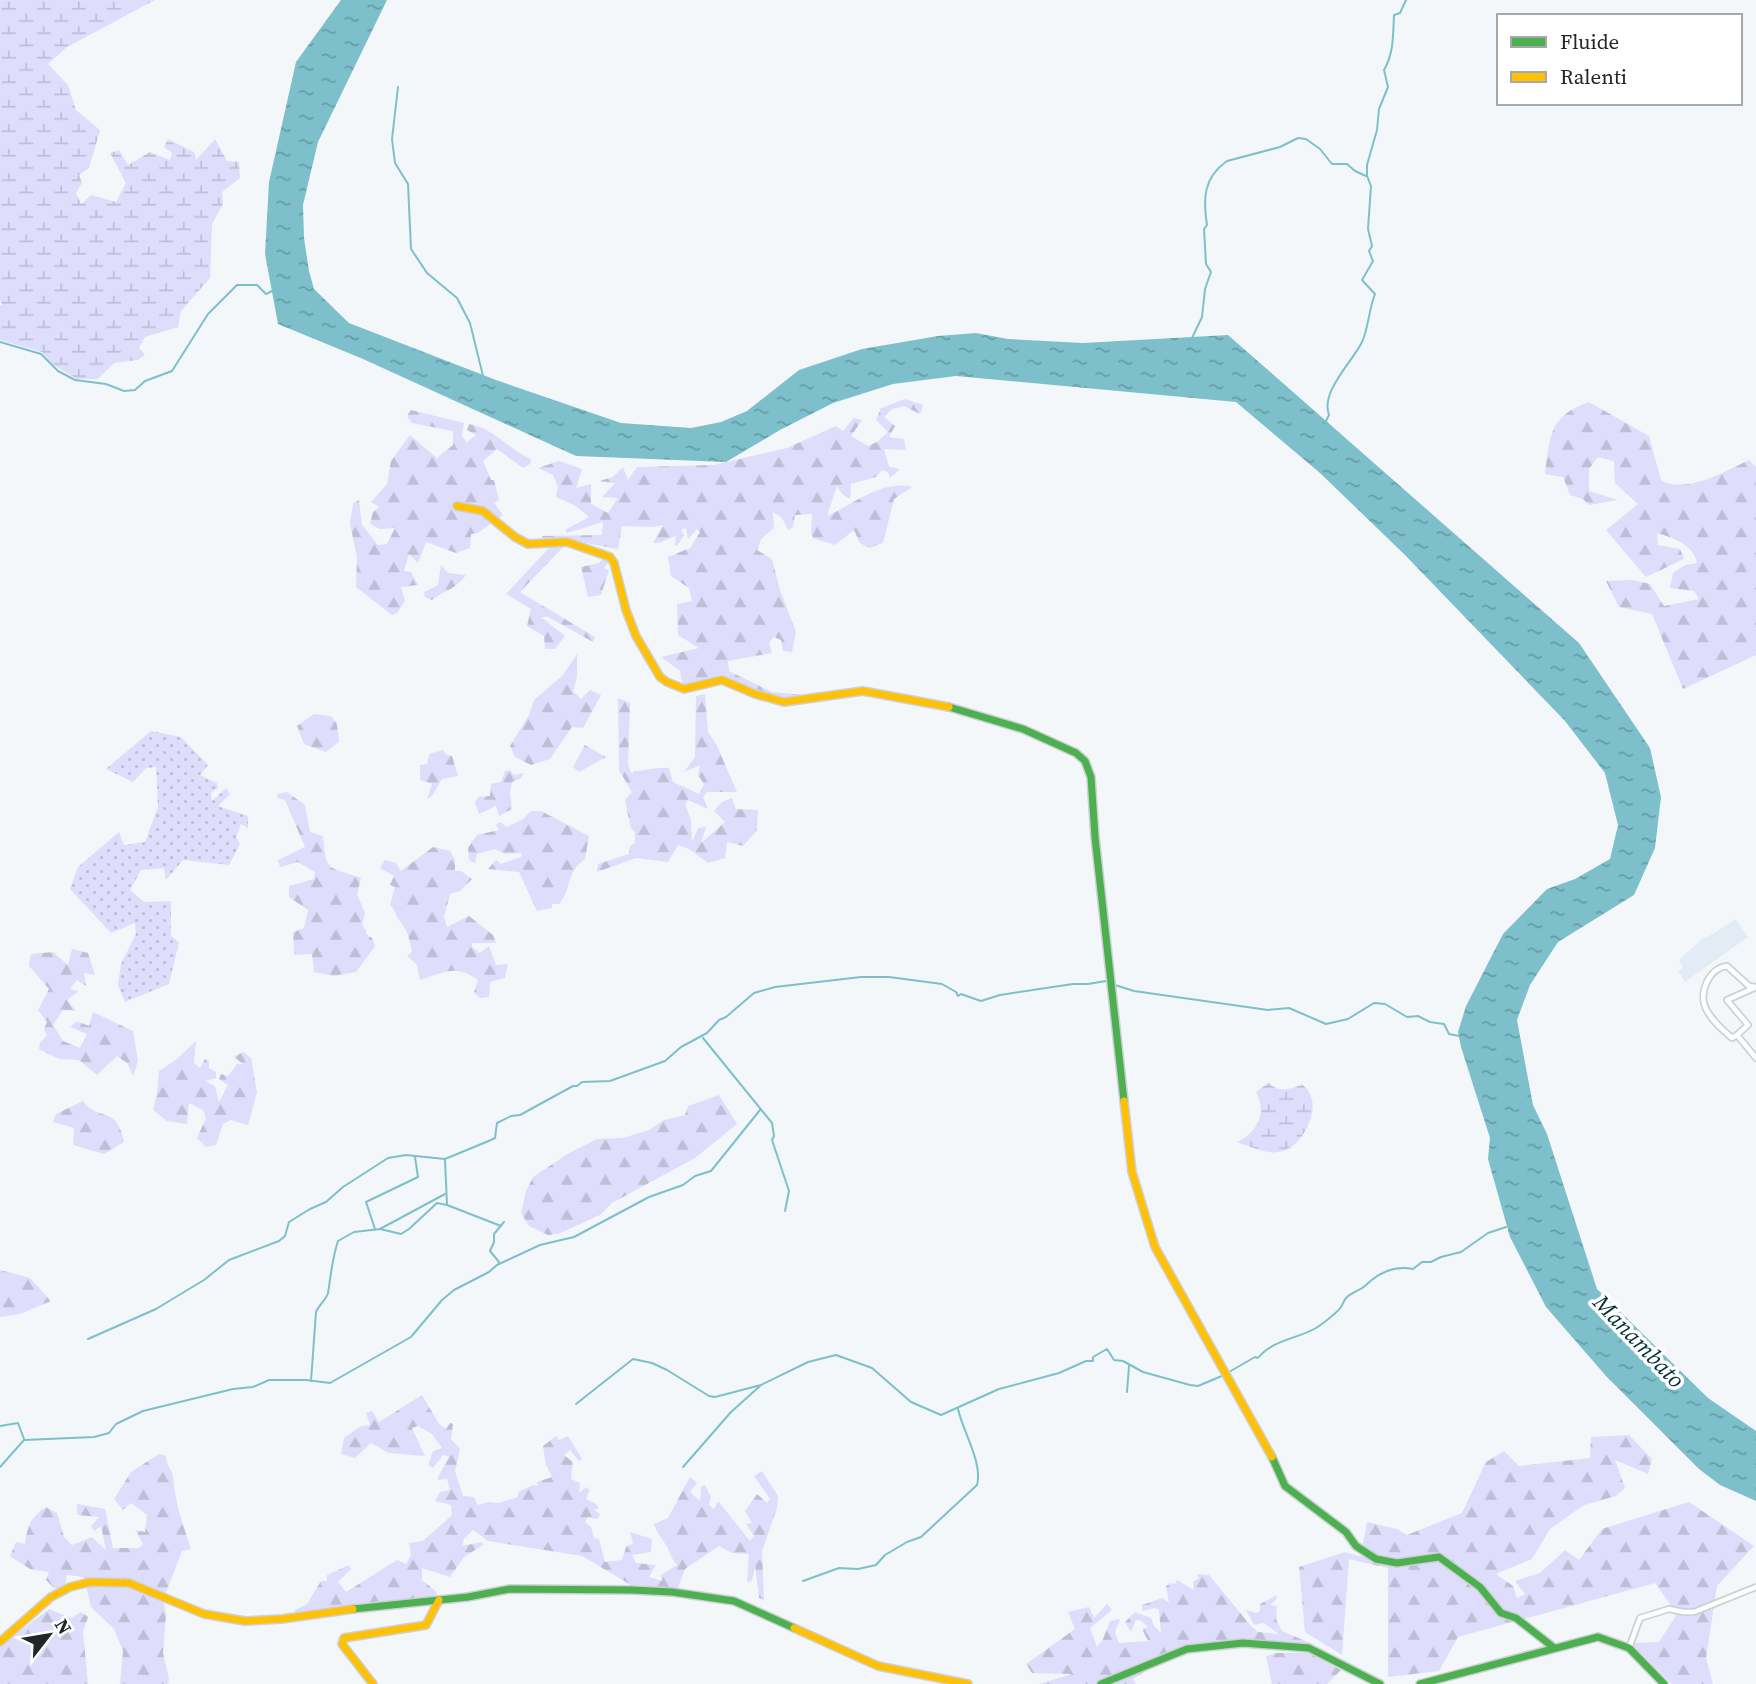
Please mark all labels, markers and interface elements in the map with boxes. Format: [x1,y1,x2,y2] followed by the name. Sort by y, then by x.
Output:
[1497,14,1742,105] legend
[1560,27,1619,56] text: Fluide
[1560,62,1627,91] text: Ralenti
[1586,1286,1692,1395] water label: Manambato
[14,1600,84,1670] north arrow
[49,1614,78,1639] text: N

